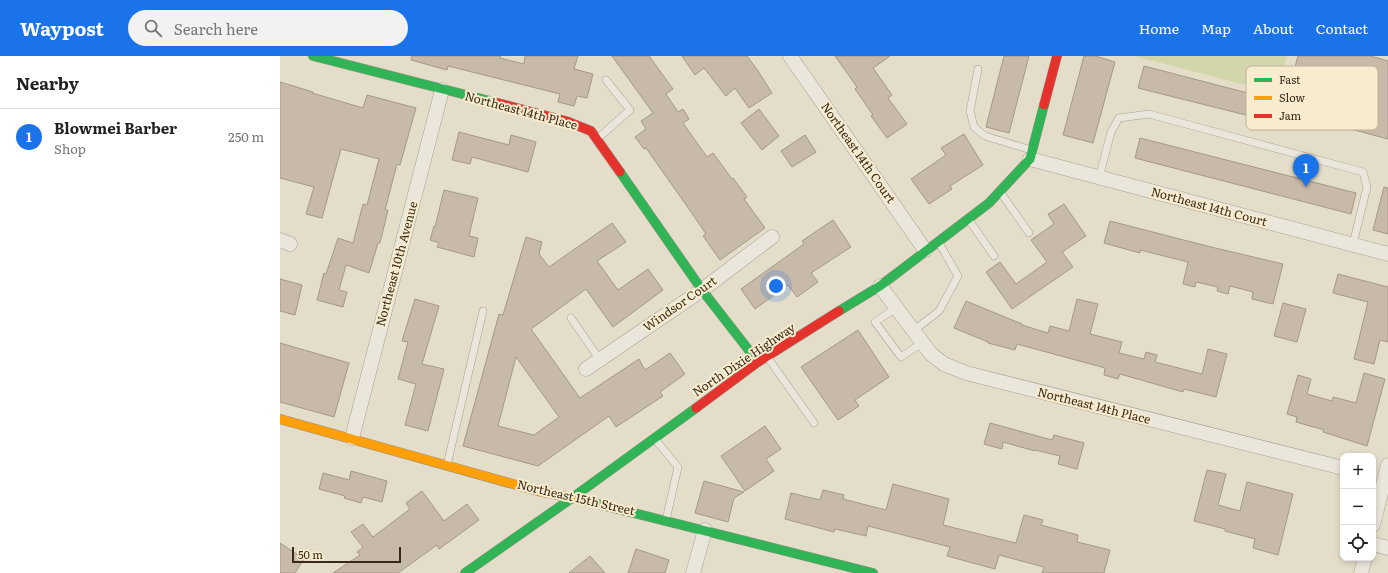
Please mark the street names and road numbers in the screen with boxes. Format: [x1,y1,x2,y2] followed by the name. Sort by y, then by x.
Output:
[463,86,580,134] street label: Northeast 14th Place
[817,98,901,207] street label: Northeast 14th Court
[1149,182,1269,230] street label: Northeast 14th Court
[371,199,421,328] street label: Northeast 10th Avenue
[639,271,720,335] street label: Windsor Court
[688,318,799,400] street label: North Dixie Highway
[1036,382,1153,428] street label: Northeast 14th Place
[516,475,637,519] street label: Northeast 15th Street

